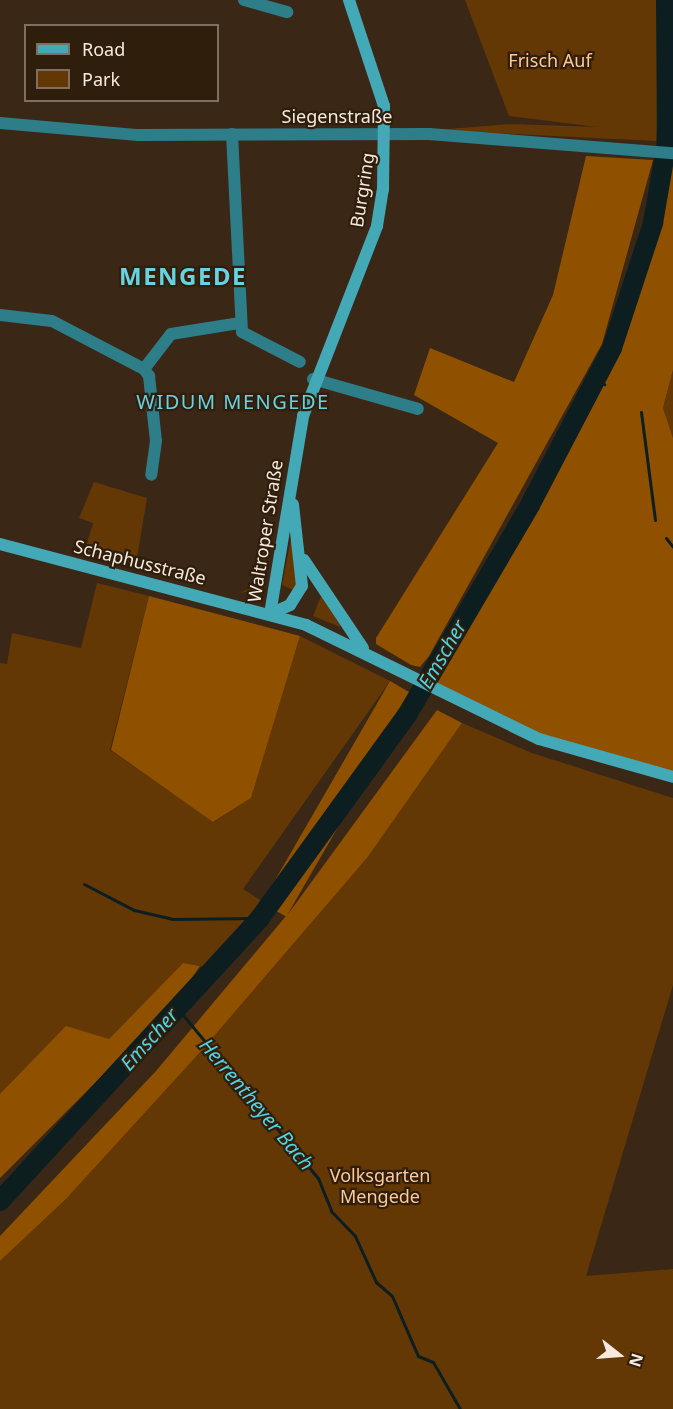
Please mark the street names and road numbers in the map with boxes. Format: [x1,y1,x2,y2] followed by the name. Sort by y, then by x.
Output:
[282,105,392,127] street label: Siegenstraße
[345,151,379,229] street label: Burgring
[243,458,287,604] street label: Waltroper Straße
[72,535,208,589] street label: Schaphusstraße

